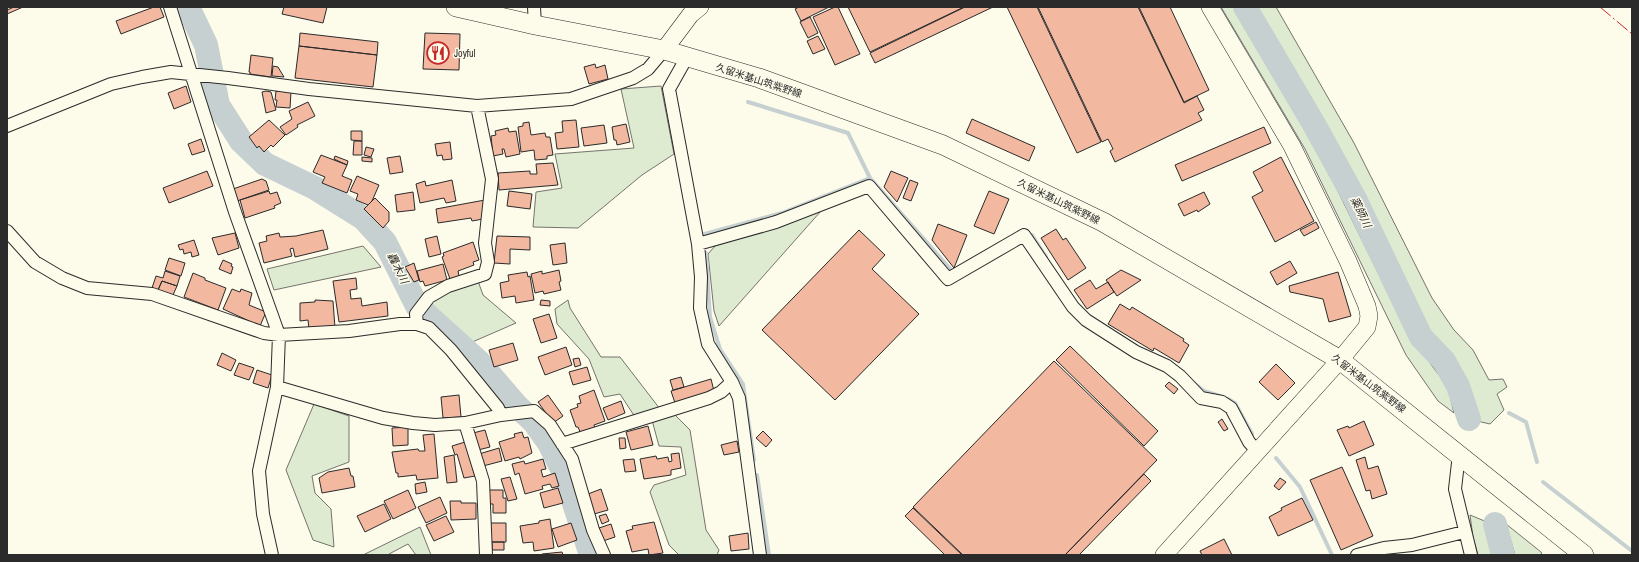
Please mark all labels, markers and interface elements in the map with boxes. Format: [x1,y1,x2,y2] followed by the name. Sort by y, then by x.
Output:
[425,40,451,66] restaurant icon: Joyful
[454,47,476,60] place label: Joyful
[714,60,804,101] street label: 久留米基山筑紫野線
[1015,176,1102,227] street label: 久留米基山筑紫野線
[1347,194,1375,231] water label: 薬師川
[384,250,412,287] water label: 轟木川
[1329,351,1409,416] street label: 久留米基山筑紫野線

